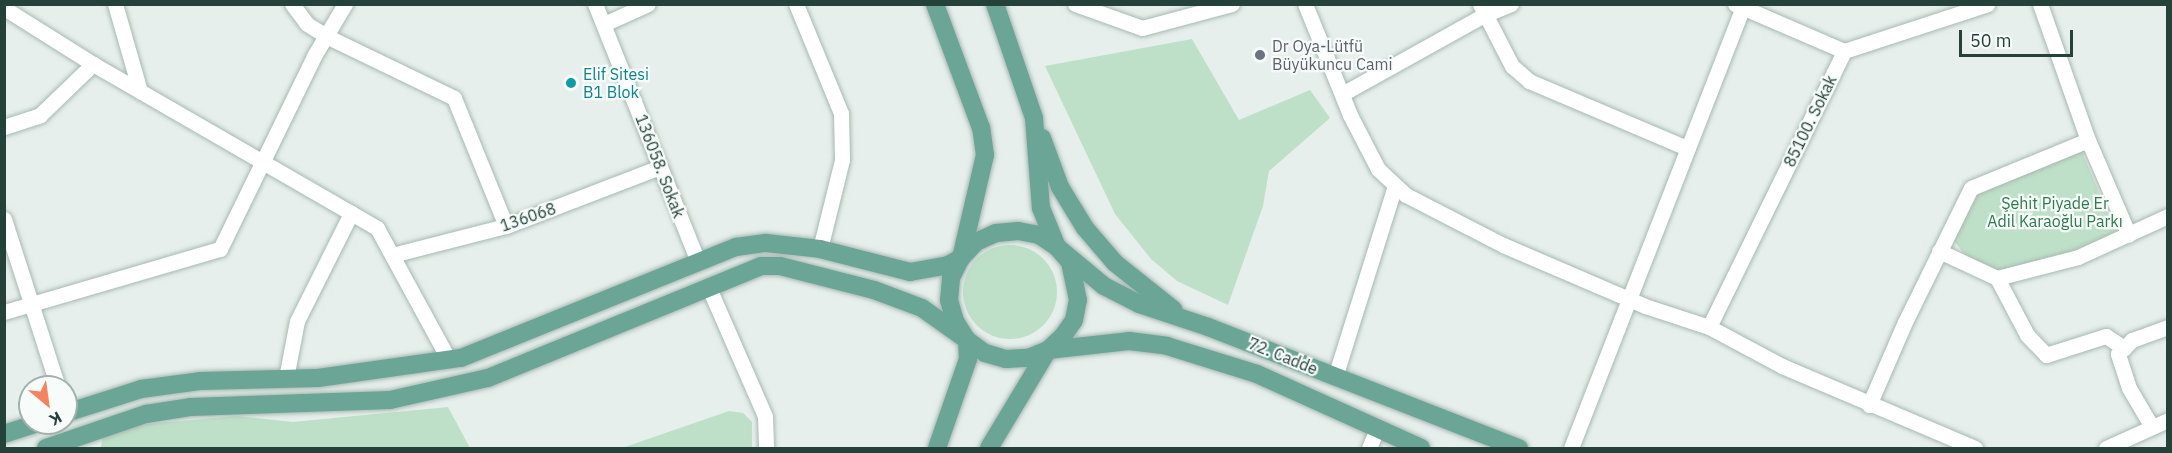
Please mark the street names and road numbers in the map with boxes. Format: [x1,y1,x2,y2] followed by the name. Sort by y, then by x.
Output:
[1780,72,1840,170] street label: 85100. Sokak
[631,112,689,220] street label: 136058. Sokak
[498,199,558,235] street label: 136068
[1245,333,1321,379] street label: 72. Cadde

